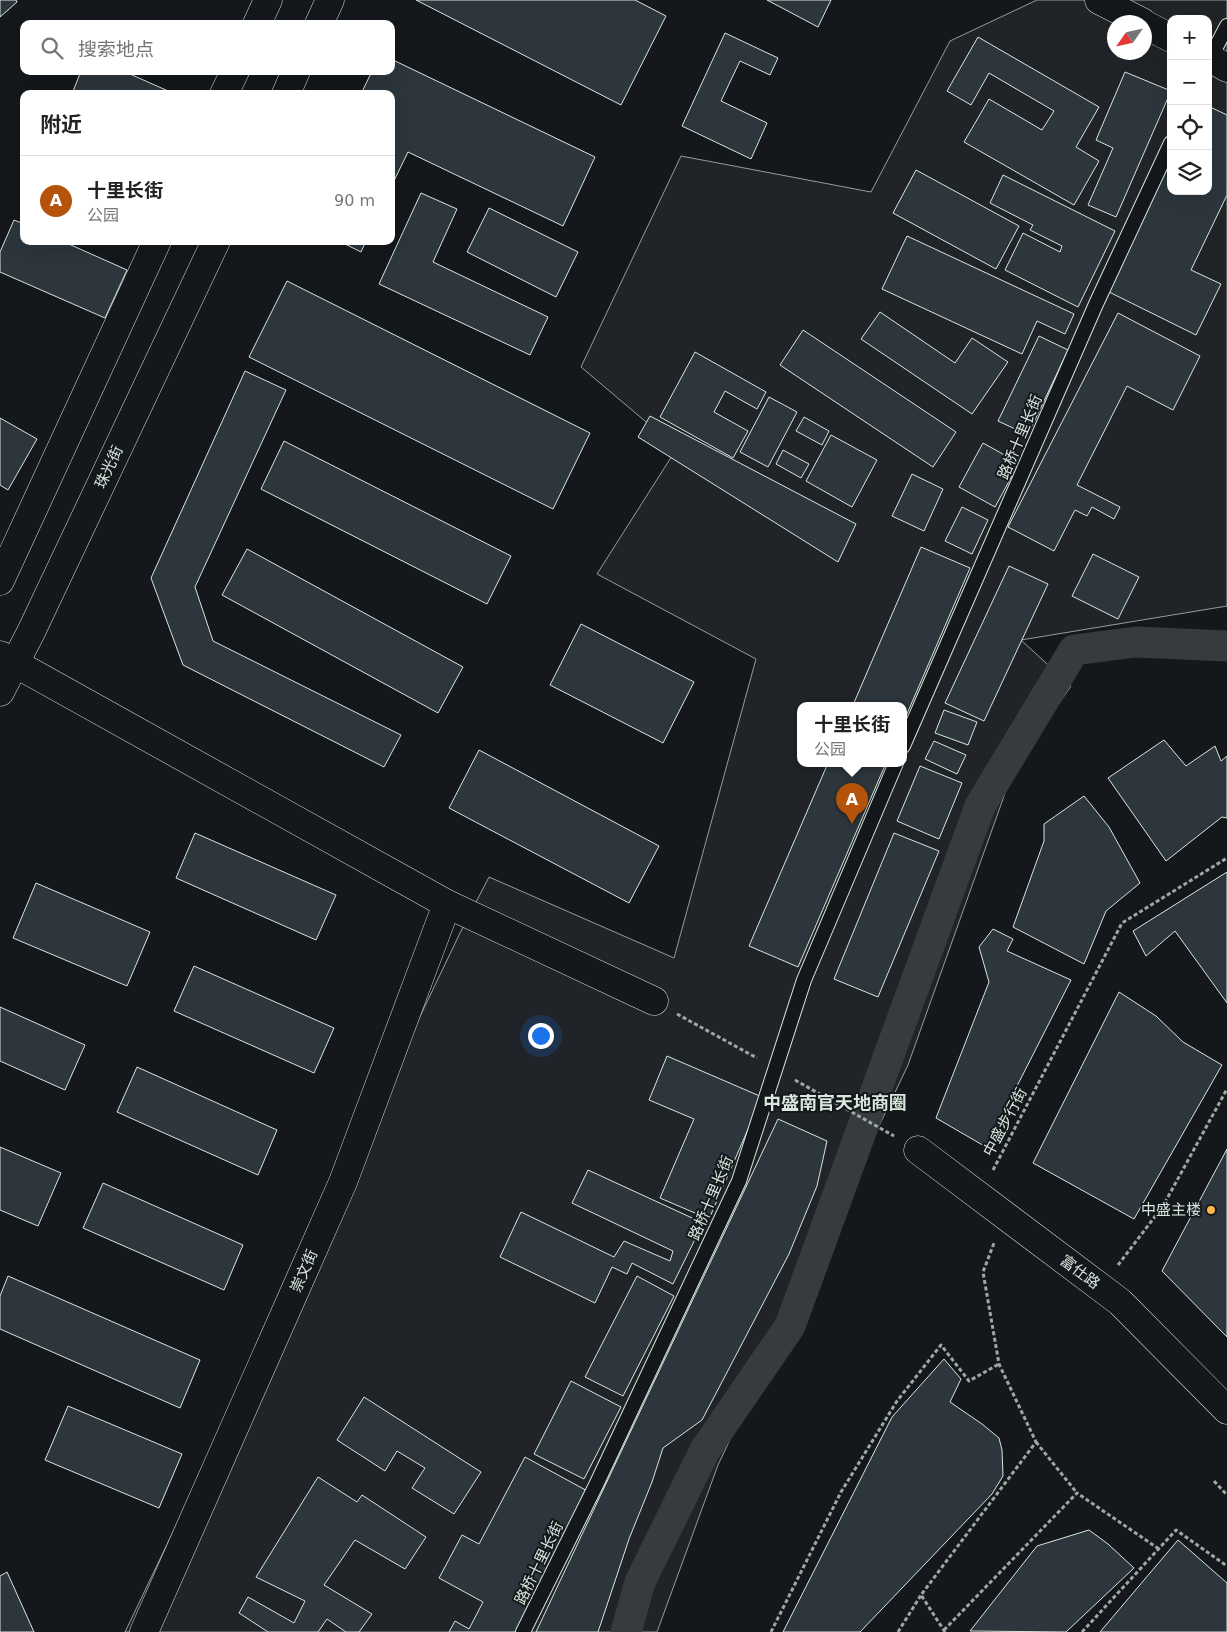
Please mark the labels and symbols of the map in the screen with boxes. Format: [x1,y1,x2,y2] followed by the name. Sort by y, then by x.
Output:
[1107,15,1152,60] north arrow
[994,392,1046,482] street label: 路桥十里长街
[91,443,127,491] street label: 珠光街
[836,783,868,824] pin: A
[528,1023,554,1049] your location
[979,1085,1031,1159] street label: 中盛步行街
[763,1092,907,1113] district label: 中盛南官天地商圈
[685,1153,737,1243] street label: 路桥十里长街
[1141,1201,1201,1219] place label: 中盛主楼
[1205,1204,1217,1216] marker: 中盛主楼
[287,1247,321,1295] street label: 崇文街
[1057,1251,1103,1293] street label: 富仕路
[511,1519,567,1607] street label: 路桥十里长街

